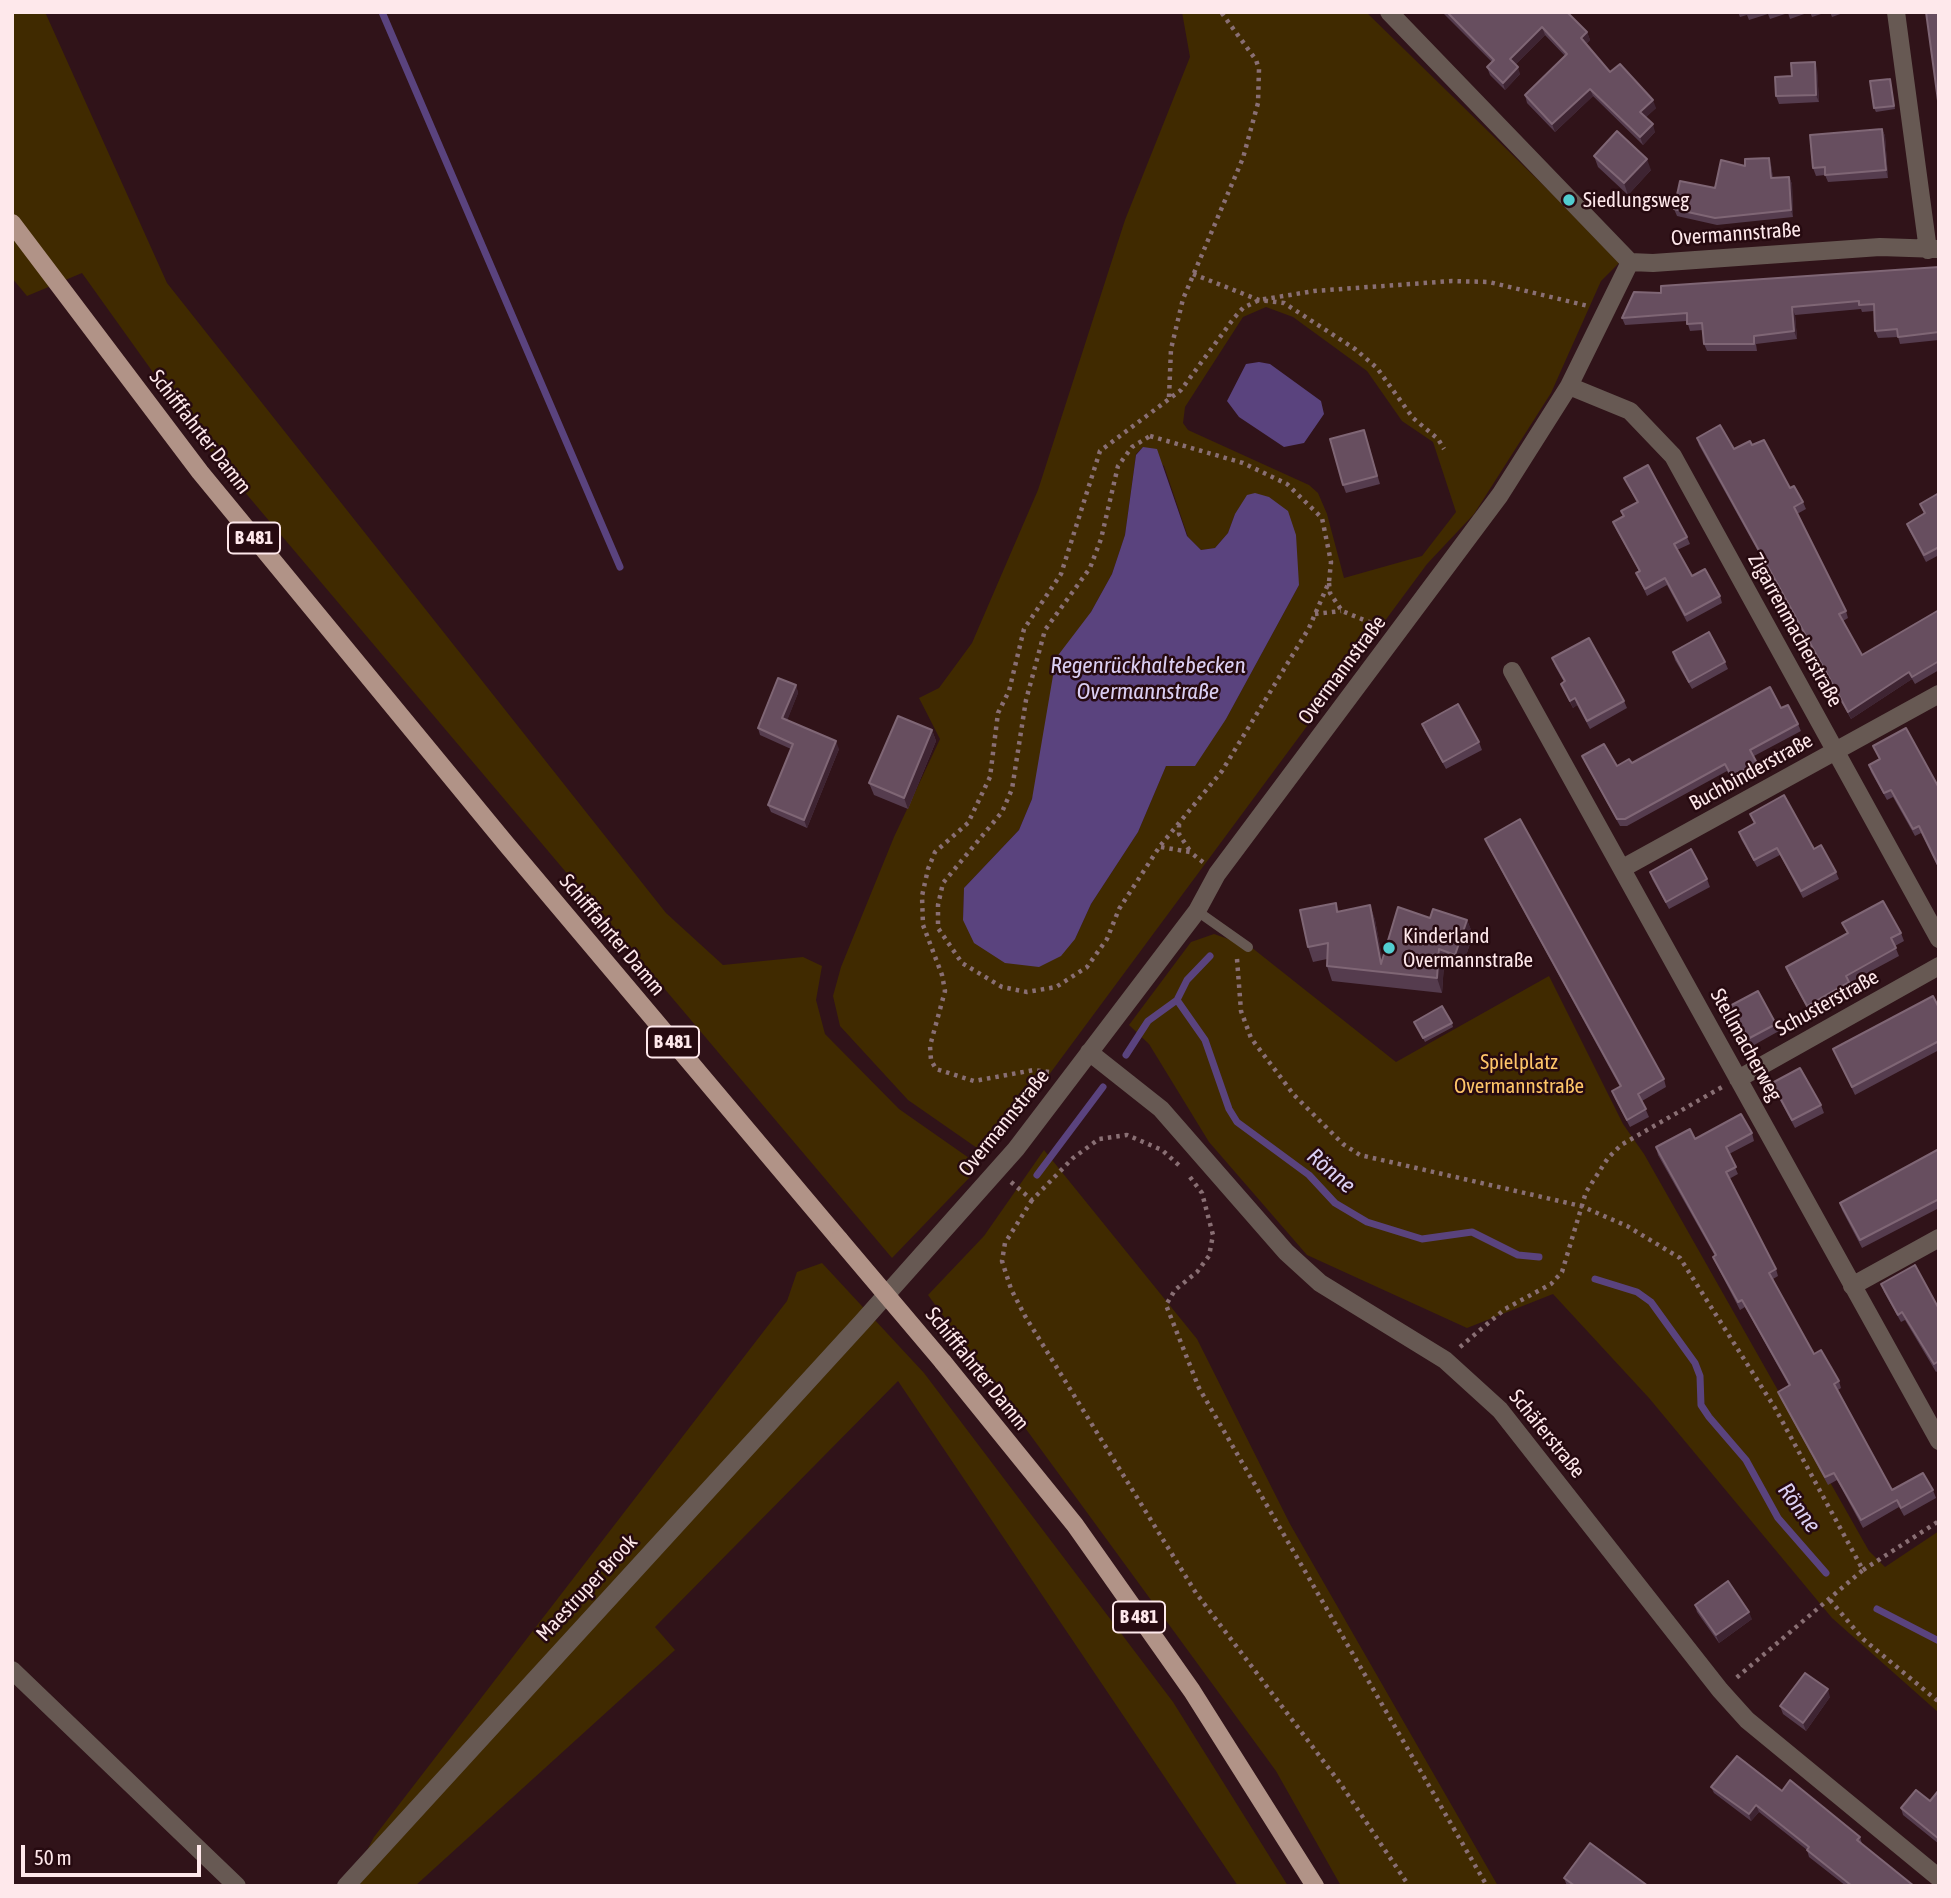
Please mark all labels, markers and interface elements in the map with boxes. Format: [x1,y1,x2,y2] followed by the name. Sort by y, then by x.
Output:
[1583,187,1689,213] place label: Siedlungsweg
[1561,192,1577,208] marker: Siedlungsweg
[1670,217,1802,251] street label: Overmannstraße
[144,365,256,499] street label: Schifffahrter Damm
[228,523,280,554] road number: B 481
[1742,549,1848,711] street label: Zigarrenmacherstraße
[1293,610,1391,730] street label: Overmannstraße
[1050,652,1246,706] water label: Regenrückhaltebecken Overmannstraße
[1685,728,1817,816] street label: Buchbinderstraße
[554,869,670,1001] street label: Schifffahrter Damm
[1403,923,1533,973] place label: Kinderland Overmannstraße
[1381,940,1397,956] marker: Kinderland Overmannstraße
[1771,964,1883,1042] street label: Schusterstraße
[1705,984,1787,1106] street label: Stellmacherweg
[647,1026,699,1058] road number: B 481
[1454,1049,1584,1099] park label: Spielplatz Overmannstraße
[953,1065,1055,1181] street label: Overmannstraße
[1301,1143,1361,1199] water label: Rönne
[920,1303,1034,1435] street label: Schifffahrter Damm
[1504,1385,1590,1483] street label: Schäferstraße
[1772,1478,1826,1538] water label: Rönne
[531,1529,643,1647] street label: Maestruper Brook
[1113,1602,1165,1632] road number: B 481
[24,1832,205,1876] scale bar
[34,1845,72,1869] text: 50 m

